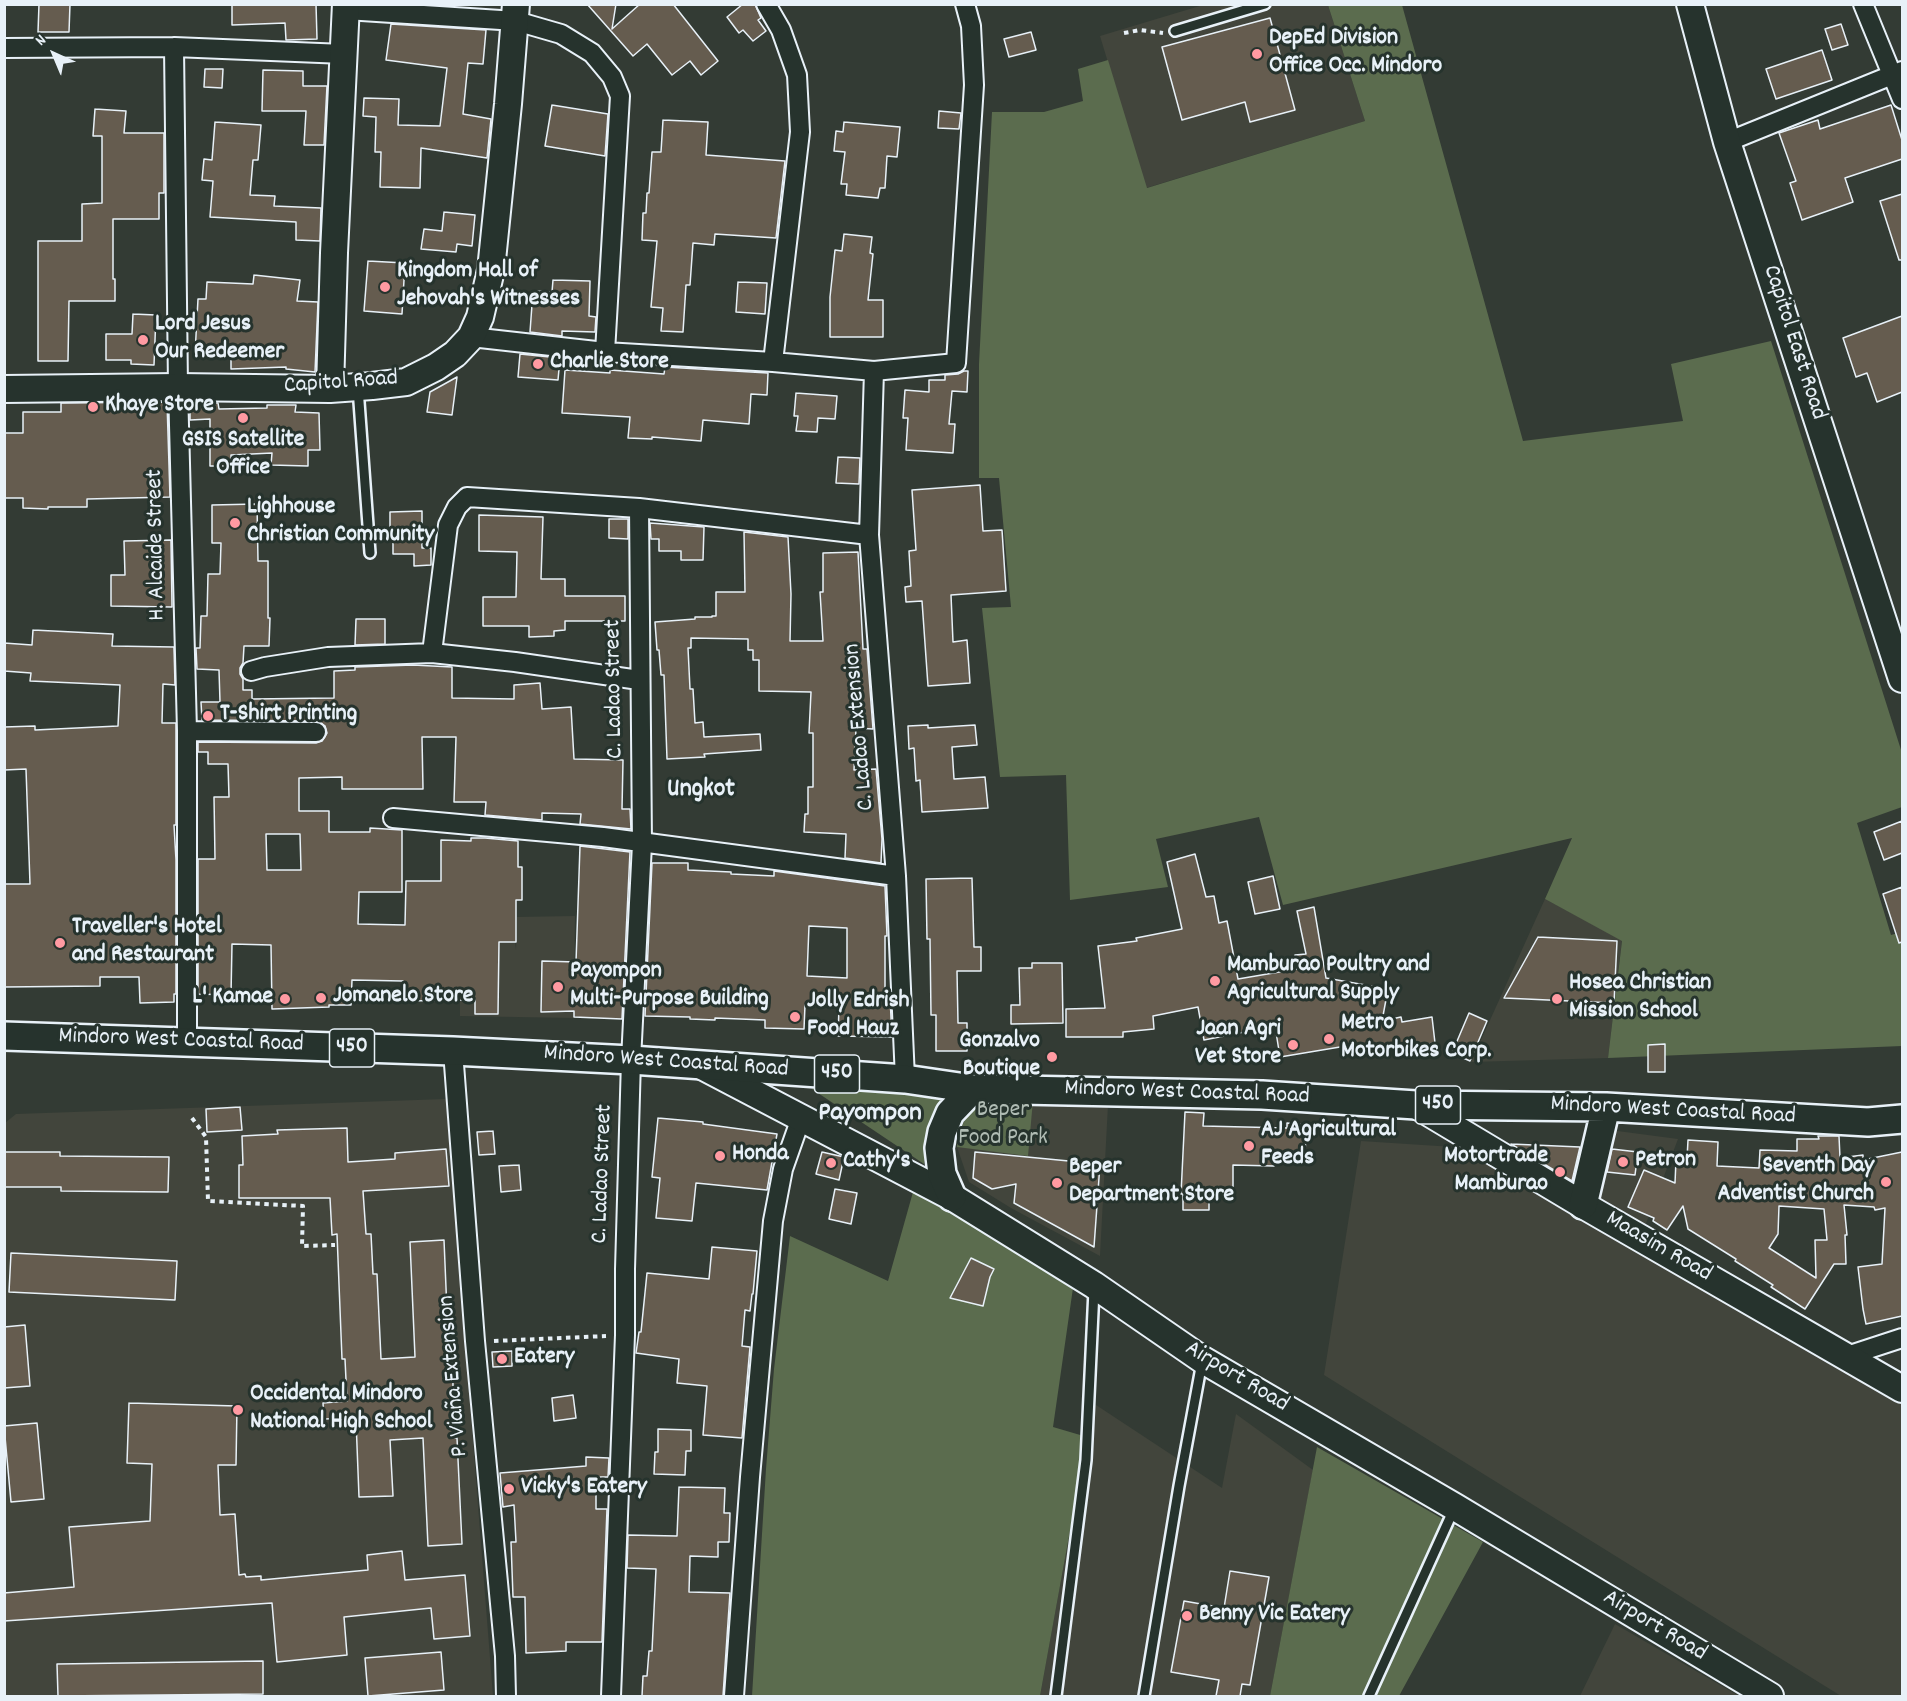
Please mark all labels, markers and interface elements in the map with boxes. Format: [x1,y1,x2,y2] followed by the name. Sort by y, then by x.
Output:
[24,24,84,84] north arrow
[1269,26,1442,82] place label: DepEd Division Office Occ. Mindoro
[30,30,52,52] text: N
[1250,47,1264,61] marker: DepEd Division Office Occ. Mindoro
[397,259,580,315] place label: Kingdom Hall of Jehovah's Witnesses
[1754,262,1832,424] street label: Capitol East Road
[378,280,392,294] marker: Kingdom Hall of Jehovah's Witnesses
[155,312,284,368] place label: Lord Jesus Our Redeemer
[136,333,150,347] marker: Lord Jesus Our Redeemer
[550,350,669,378] place label: Charlie Store
[531,357,545,371] marker: Charlie Store
[283,366,399,402] street label: Capitol Road
[105,393,214,421] place label: Khaye Store
[86,400,100,414] marker: Khaye Store
[236,411,250,425] marker: GSIS Satellite Office
[182,428,304,484] place label: GSIS Satellite Office
[142,469,174,621] street label: H. Alcaide Street
[247,495,434,551] place label: Lighhouse Christian Community
[228,516,242,530] marker: Lighhouse Christian Community
[600,619,632,759] street label: C. Ladao Street
[839,642,883,812] street label: C. Ladao Extension
[220,702,357,730] place label: T-Shirt Printing
[201,709,215,723] marker: T-Shirt Printing
[667,775,735,807] district label: Ungkot
[72,915,222,971] place label: Traveller's Hotel and Restaurant
[53,936,67,950] marker: Traveller's Hotel and Restaurant
[1227,953,1430,1009] place label: Mamburao Poultry and Agricultural Supply
[570,959,769,1015] place label: Payompon Multi-Purpose Building
[1569,971,1711,1027] place label: Hosea Christian Mission School
[1208,974,1222,988] marker: Mamburao Poultry and Agricultural Supply
[551,980,565,994] marker: Payompon Multi-Purpose Building
[333,984,473,1012] place label: Jomanelo Store
[192,985,273,1013] place label: L' Kamae
[807,989,910,1045] place label: Jolly Edrish Food Hauz
[314,991,328,1005] marker: Jomanelo Store
[278,992,292,1006] marker: L' Kamae
[1550,992,1564,1006] marker: Hosea Christian Mission School
[788,1010,802,1024] marker: Jolly Edrish Food Hauz
[1341,1011,1491,1067] place label: Metro Motorbikes Corp.
[1195,1017,1281,1073] place label: Jaan Agri Vet Store
[58,1023,304,1061] street label: Mindoro West Coastal Road
[330,1029,374,1067] road number: 450
[959,1029,1040,1085] place label: Gonzalvo Boutique
[1322,1032,1336,1046] marker: Metro Motorbikes Corp.
[1286,1038,1300,1052] marker: Jaan Agri Vet Store
[543,1040,789,1086] street label: Mindoro West Coastal Road
[1045,1050,1059,1064] marker: Gonzalvo Boutique
[814,1055,860,1093] road number: 450
[1064,1075,1310,1113] street label: Mindoro West Coastal Road
[1416,1086,1460,1124] road number: 450
[1550,1091,1796,1133] street label: Mindoro West Coastal Road
[958,1098,1048,1154] park label: Beper Food Park
[818,1099,922,1131] district label: Payompon
[587,1104,621,1244] street label: C. Ladao Street
[1261,1118,1396,1174] place label: AJ Agricultural Feeds
[1242,1139,1256,1153] marker: AJ Agricultural Feeds
[732,1142,789,1170] place label: Honda
[1444,1144,1548,1200] place label: Motortrade Mamburao
[1635,1148,1696,1176] place label: Petron
[713,1149,727,1163] marker: Honda
[843,1149,911,1177] place label: Cathy's
[1718,1154,1874,1210] place label: Seventh Day Adventist Church
[1069,1155,1234,1211] place label: Beper Department Store
[1616,1155,1630,1169] marker: Petron
[824,1156,838,1170] marker: Cathy's
[1553,1165,1567,1179] marker: Motortrade Mamburao
[1879,1175,1893,1189] marker: Seventh Day Adventist Church
[1050,1176,1064,1190] marker: Beper Department Store
[1600,1206,1716,1290] street label: Maasim Road
[434,1294,476,1458] street label: P. Viaña Extension
[1179,1336,1293,1420] street label: Airport Road
[514,1345,574,1373] place label: Eatery
[495,1352,509,1366] marker: Eatery
[250,1382,433,1438] place label: Occidental Mindoro National High School
[231,1403,245,1417] marker: Occidental Mindoro National High School
[521,1475,647,1503] place label: Vicky's Eatery
[502,1482,516,1496] marker: Vicky's Eatery
[1597,1585,1711,1669] street label: Airport Road
[1199,1602,1350,1630] place label: Benny Vic Eatery
[1180,1609,1194,1623] marker: Benny Vic Eatery

